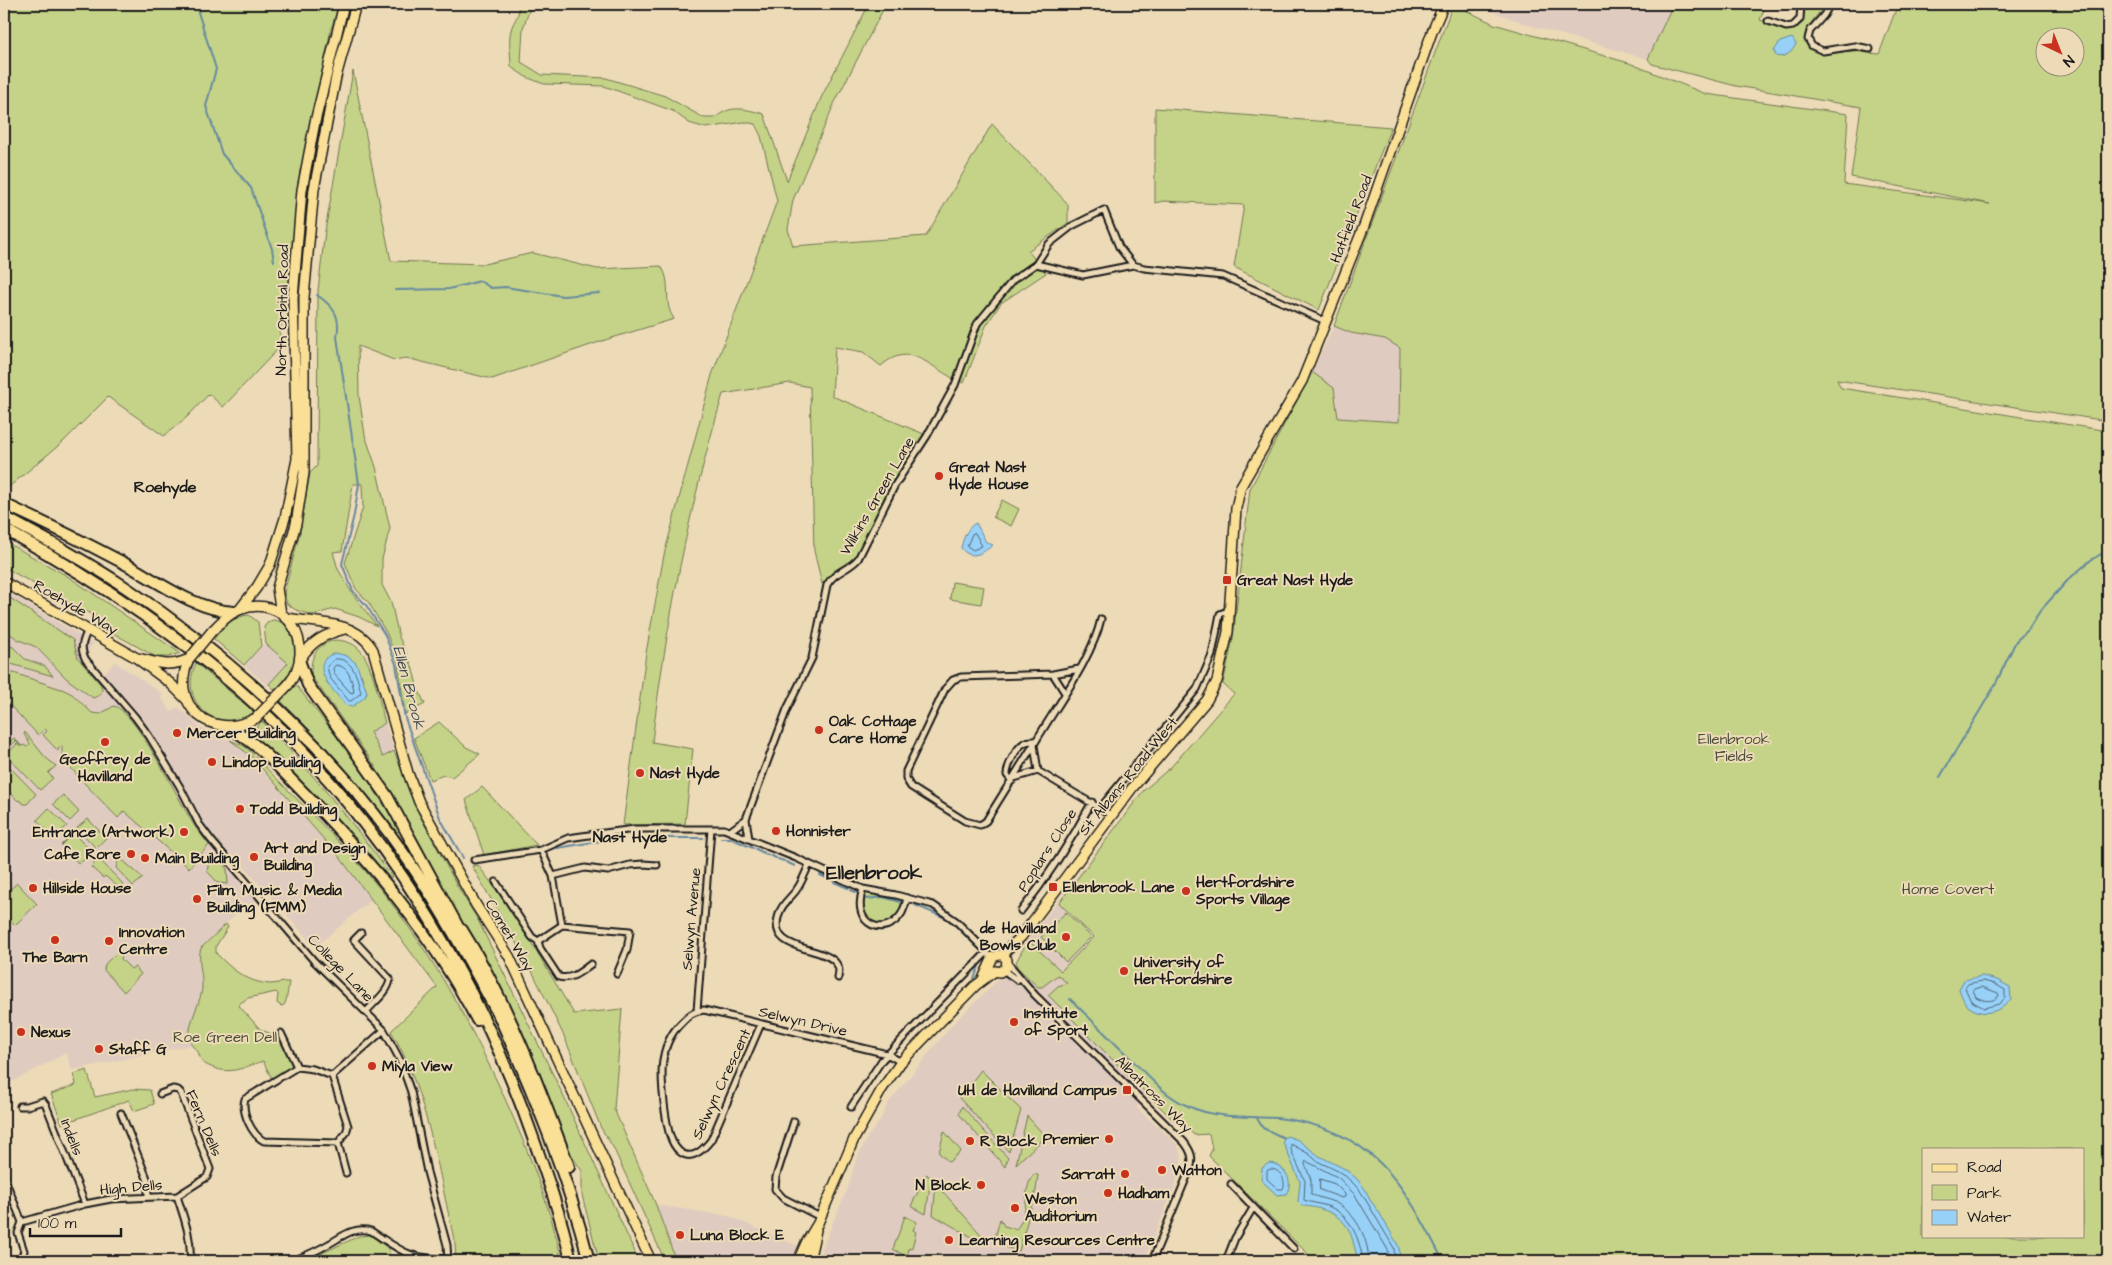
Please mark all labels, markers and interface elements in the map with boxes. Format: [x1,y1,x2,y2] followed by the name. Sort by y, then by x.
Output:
[2034,28,2084,78] north arrow
[2058,50,2078,71] text: N
[1325,172,1378,266] street label: Hatfield Road
[271,244,294,376] street label: North Orbital Road
[835,433,920,559] street label: Wilkins Green Lane
[949,457,1029,496] place label: Great Nast Hyde House
[933,470,945,482] marker: Great Nast Hyde House
[134,476,197,499] district label: Roehyde
[1237,570,1353,592] place label: Great Nast Hyde
[1221,574,1233,586] marker: Great Nast Hyde
[29,575,122,641] street label: Roehyde Way
[387,643,431,733] water label: Ellen Brook
[829,711,917,749] place label: Oak Cottage Care Home
[1074,713,1183,840] street label: St Albans Road West
[187,723,296,746] place label: Mercer Building
[813,724,825,736] marker: Oak Cottage Care Home
[171,727,183,739] marker: Mercer Building
[1698,729,1770,767] park label: Ellenbrook Fields
[99,736,111,748] marker: Geoffrey de Havilland
[59,749,151,787] place label: Geoffrey de Havilland
[222,752,321,775] place label: Lindop Building
[206,756,218,768] marker: Lindop Building
[650,763,720,785] place label: Nast Hyde
[634,767,646,779] marker: Nast Hyde
[249,799,338,822] place label: Todd Building
[234,803,246,815] marker: Todd Building
[1013,805,1082,896] street label: Poplars Close
[786,821,851,842] place label: Honnister
[33,822,175,843] place label: Entrance (Artwork)
[770,825,782,837] marker: Honnister
[178,826,190,838] marker: Entrance (Artwork)
[593,826,668,849] district label: Nast Hyde
[264,838,366,878] place label: Art and Design Building
[44,844,121,865] place label: Cafe Rore
[125,848,137,860] marker: Cafe Rore
[155,848,239,871] place label: Main Building
[248,851,260,863] marker: Art and Design Building
[139,852,151,864] marker: Main Building
[826,859,923,887] district label: Ellenbrook
[677,867,707,971] street label: Selwyn Avenue
[1195,872,1294,912] place label: Hertfordshire Sports Village
[1063,877,1175,898] place label: Ellenbrook Lane
[43,878,131,899] place label: Hillside House
[1902,879,1994,900] park label: Home Covert
[207,880,342,920] place label: Film, Music & Media Building (FMM)
[1047,881,1059,893] marker: Ellenbrook Lane
[27,882,39,894] marker: Hillside House
[1180,885,1192,897] marker: Hertfordshire Sports Village
[191,893,203,905] marker: Film, Music & Media Building (FMM)
[479,895,539,976] street label: Comet Way
[979,918,1057,956] place label: de Havilland Bowls Club
[119,922,185,960] place label: Innovation Centre
[302,930,379,1008] street label: College Lane
[1060,931,1072,943] marker: de Havilland Bowls Club
[49,934,61,946] marker: The Barn
[103,935,115,947] marker: Innovation Centre
[22,947,88,968] place label: The Barn
[1134,952,1232,990] place label: University of Hertfordshire
[1118,965,1130,977] marker: University of Hertfordshire
[756,1001,849,1043] street label: Selwyn Drive
[1024,1003,1089,1041] place label: Institute of Sport
[1008,1016,1020,1028] marker: Institute of Sport
[31,1022,71,1043] place label: Nexus
[15,1026,27,1038] marker: Nexus
[687,1026,757,1143] street label: Selwyn Crescent
[173,1027,277,1048] park label: Roe Green Dell
[108,1039,167,1060] place label: Staff G
[93,1043,105,1055] marker: Staff G
[1110,1051,1197,1138] street label: Albatross Way
[382,1056,453,1078] place label: Miyla View
[366,1060,378,1072] marker: Miyla View
[958,1080,1117,1101] place label: UH de Havilland Campus
[1121,1084,1133,1096] marker: UH de Havilland Campus
[180,1087,227,1160] street label: Fern Dells
[55,1116,88,1159] street label: Indells
[1043,1129,1100,1150] place label: Premier
[980,1131,1038,1152] place label: R Block
[1103,1133,1115,1145] marker: Premier
[964,1135,976,1147] marker: R Block
[1922,1148,2084,1238] legend
[1967,1157,2002,1178] text: Road
[1171,1160,1222,1181] place label: Watton
[1060,1164,1116,1185] place label: Sarratt
[1156,1164,1168,1176] marker: Watton
[1119,1168,1131,1180] marker: Sarratt
[99,1174,164,1202] street label: High Dells
[915,1175,972,1196] place label: N Block
[975,1179,987,1191] marker: N Block
[1118,1183,1169,1204] place label: Hadham
[1967,1183,2002,1204] text: Park
[1102,1187,1114,1199] marker: Hadham
[1024,1189,1097,1227] place label: Weston Auditorium
[1009,1202,1021,1214] marker: Weston Auditorium
[30,1205,121,1237] scale bar
[1967,1207,2011,1228] text: Water
[38,1213,77,1234] text: 100 m
[690,1225,784,1246] place label: Luna Block E
[674,1229,686,1241] marker: Luna Block E
[959,1230,1155,1253] place label: Learning Resources Centre
[943,1234,955,1246] marker: Learning Resources Centre

